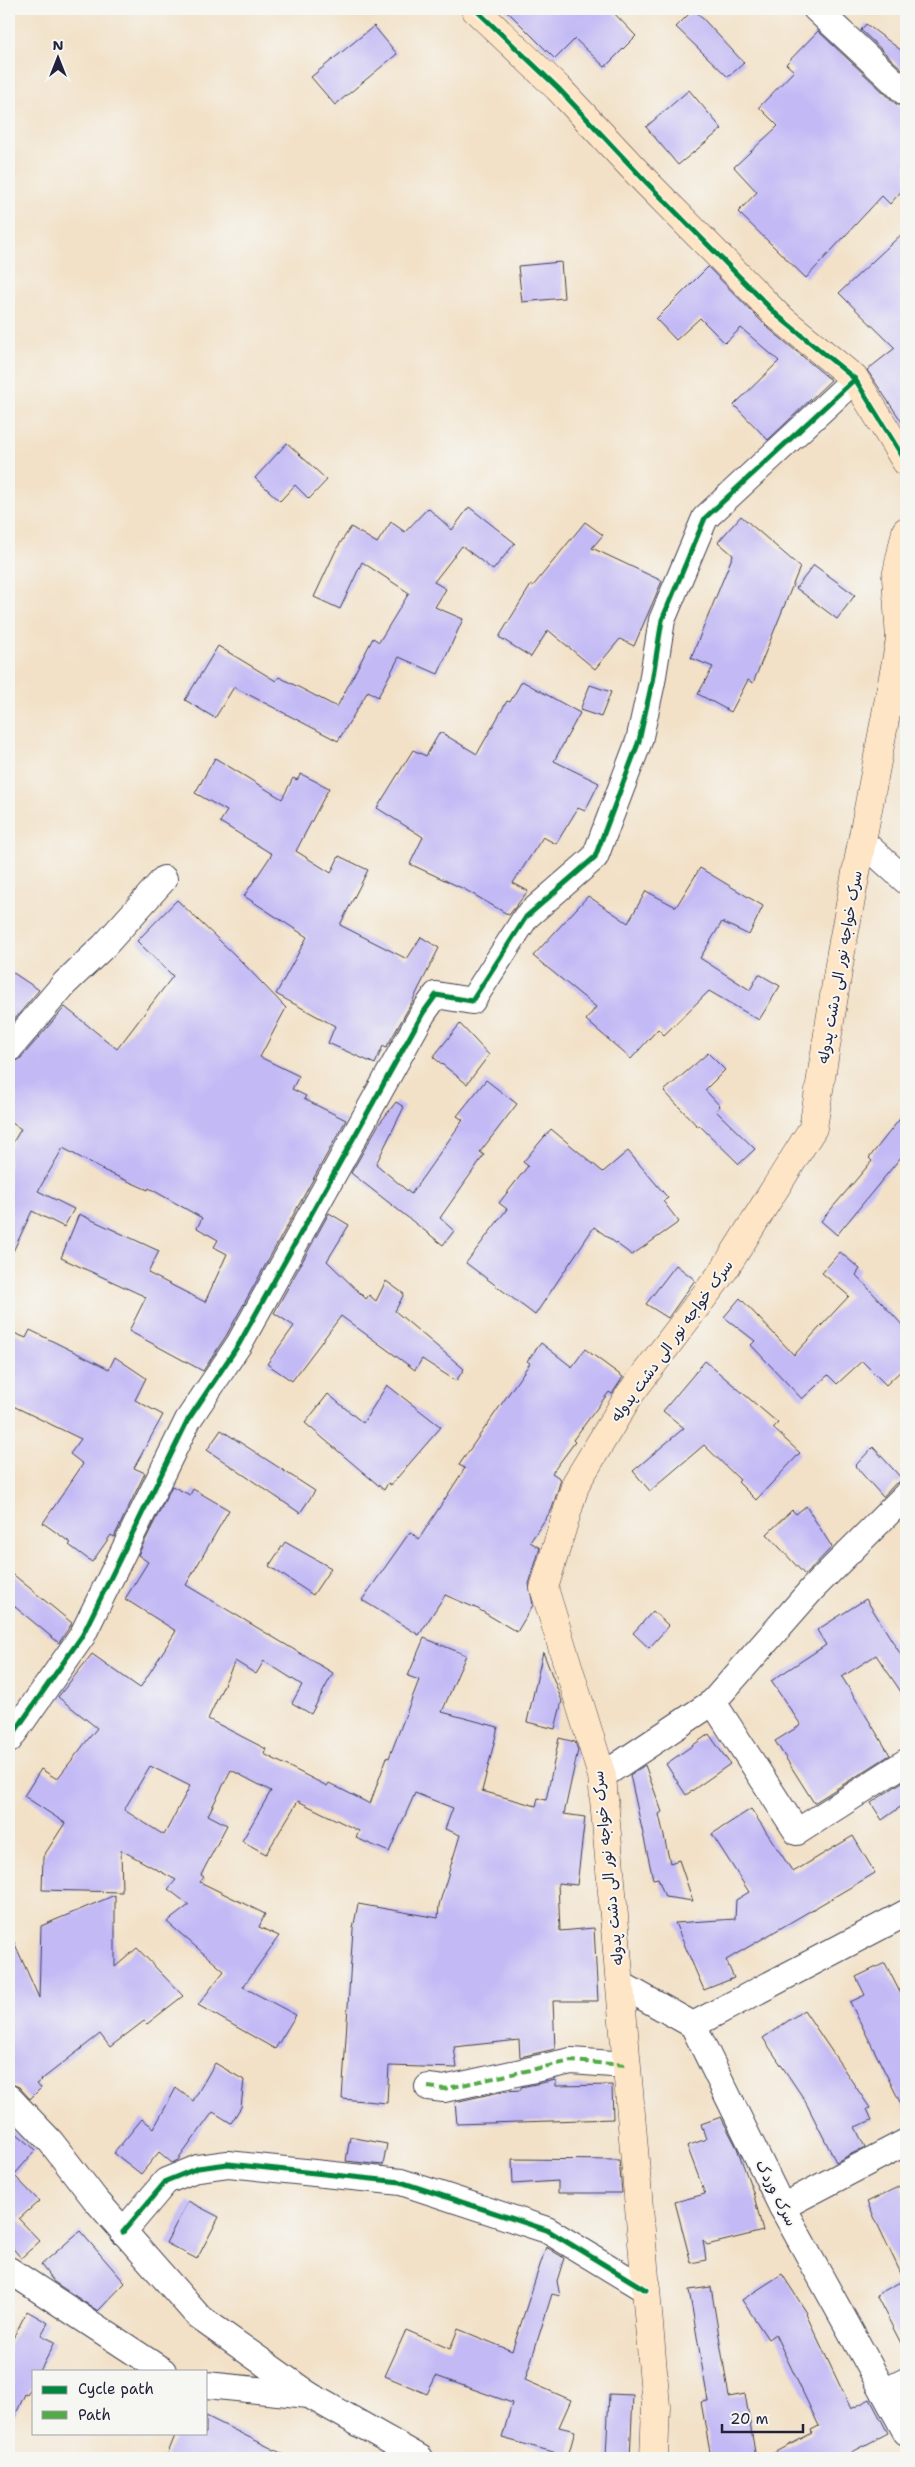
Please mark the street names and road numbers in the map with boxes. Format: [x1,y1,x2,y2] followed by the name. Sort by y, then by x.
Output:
[813,869,867,1065] street label: سرک خواجه نور الی دشت پدوله
[606,1256,738,1426] street label: سرک خواجه نور الی دشت پدوله
[588,1770,628,1966] street label: سرک خواجه نور الی دشت پدوله
[751,2156,801,2230] street label: سرک وردک

